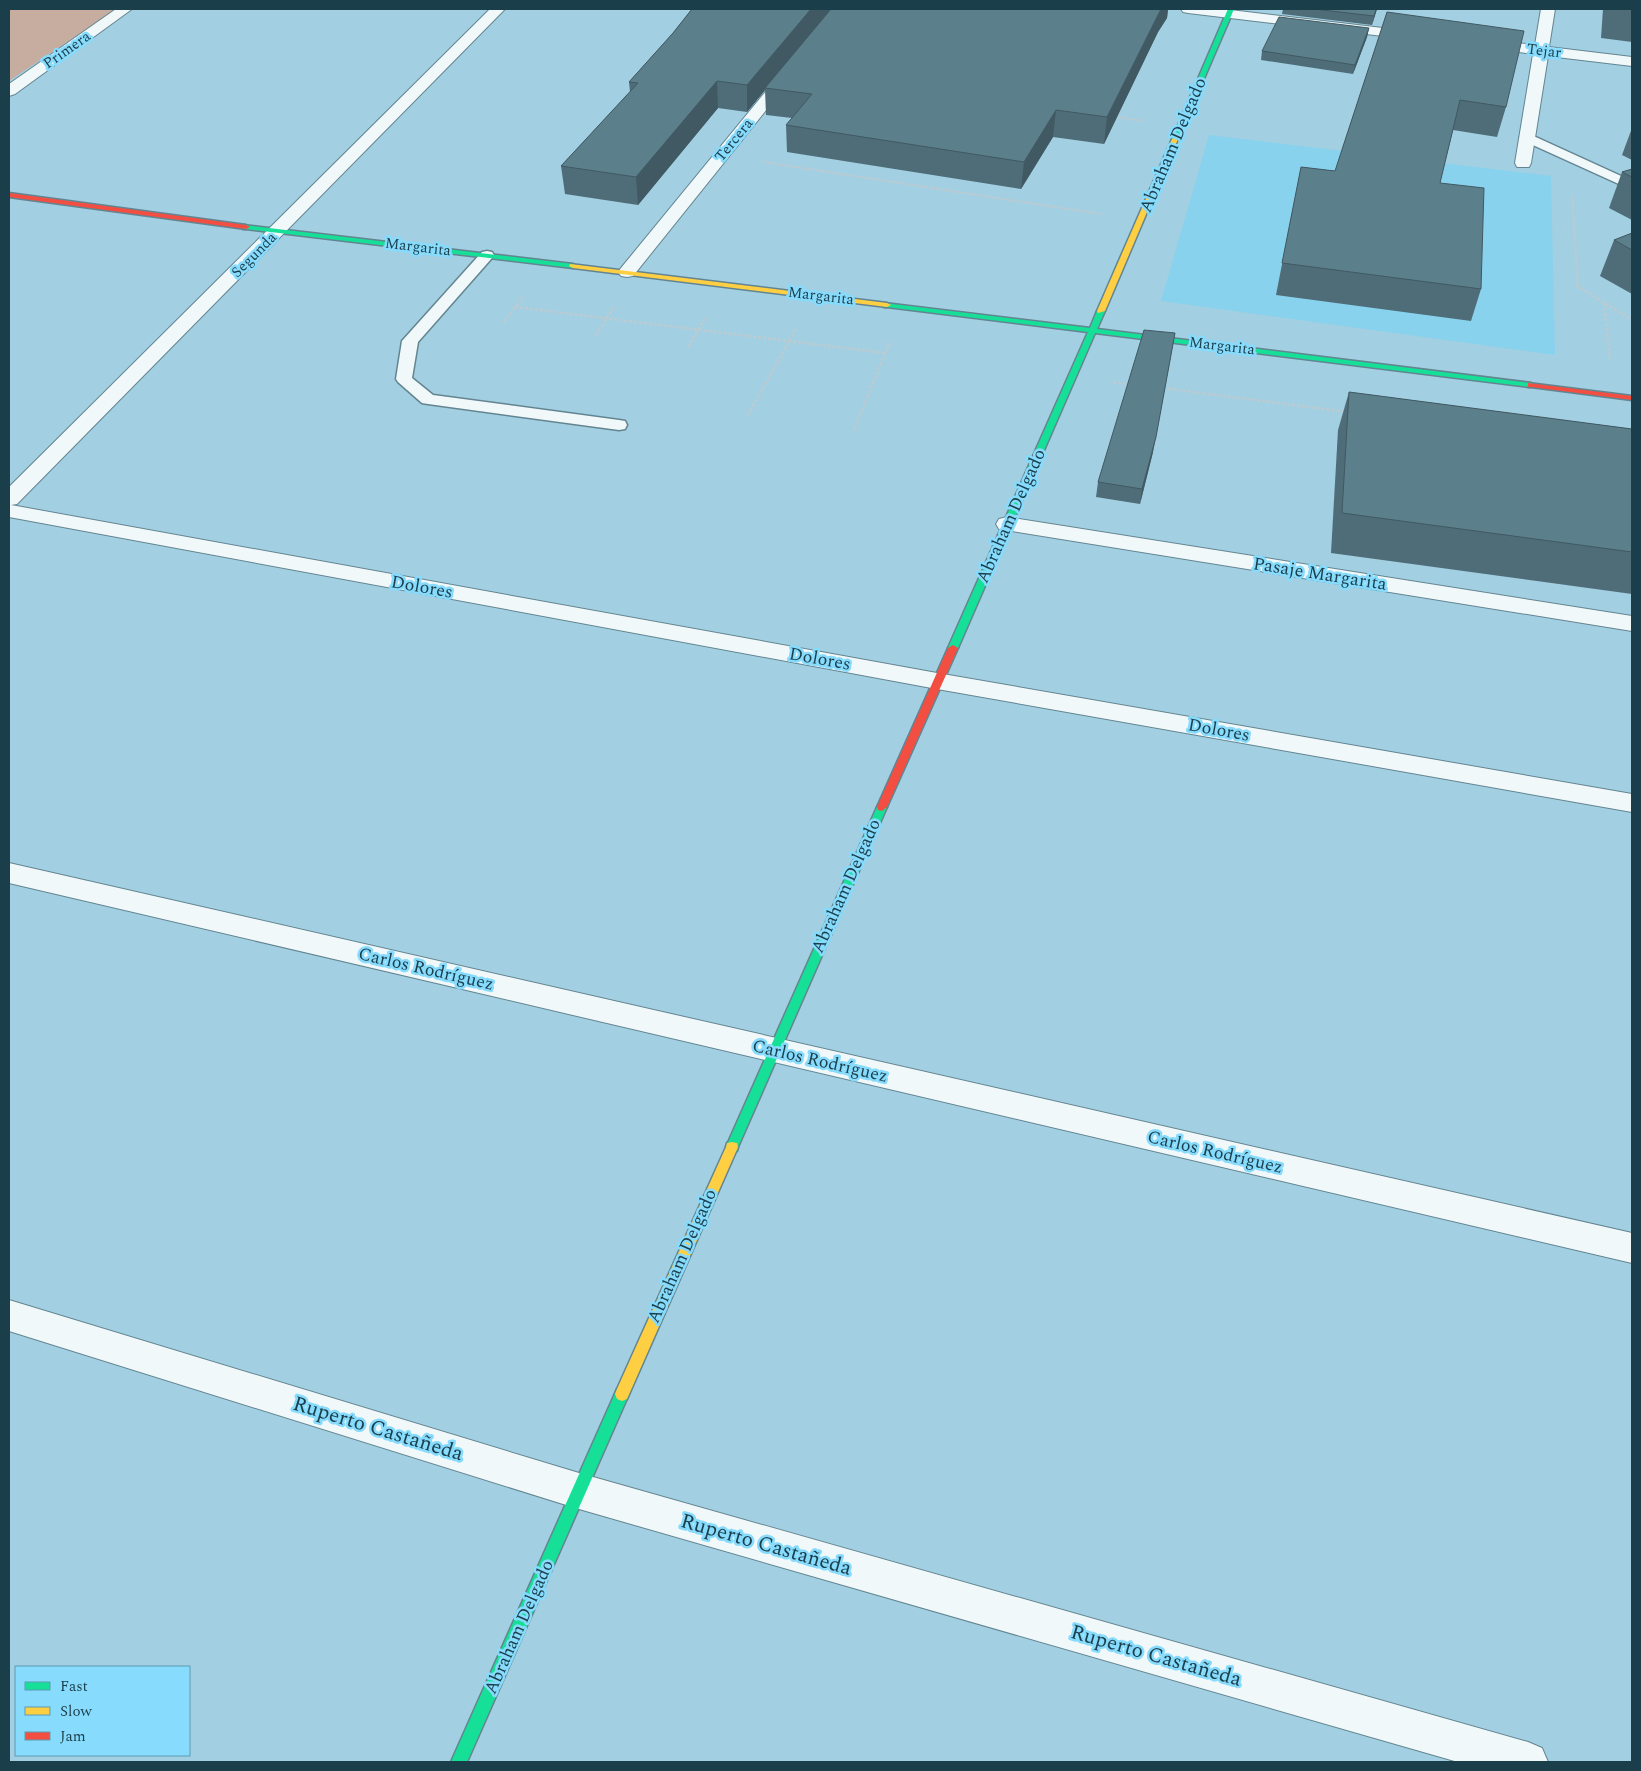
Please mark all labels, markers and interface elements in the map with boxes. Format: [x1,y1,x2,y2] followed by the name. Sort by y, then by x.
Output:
[38,25,96,75] street label: Primera
[1525,37,1563,65] street label: Tejar
[1132,73,1214,217] street label: Abraham Delgado
[709,113,759,167] street label: Tercera
[226,226,283,283] street label: Segunda
[384,232,453,263] street label: Margarita
[787,281,856,312] street label: Margarita
[1188,331,1257,362] street label: Margarita
[969,444,1053,588] street label: Abraham Delgado
[1251,550,1389,598] street label: Pasaje Margarita
[389,568,455,606] street label: Dolores
[787,640,853,678] street label: Dolores
[1186,711,1252,749] street label: Dolores
[804,814,888,958] street label: Abraham Delgado
[356,940,496,998] street label: Carlos Rodríguez
[750,1032,890,1090] street label: Carlos Rodríguez
[1145,1123,1285,1181] street label: Carlos Rodríguez
[640,1184,724,1328] street label: Abraham Delgado
[289,1388,468,1470] street label: Ruperto Castañeda
[677,1505,856,1585] street label: Ruperto Castañeda
[477,1555,561,1699] street label: Abraham Delgado
[1067,1616,1246,1696] street label: Ruperto Castañeda
[15,1666,190,1756] legend
[60,1675,88,1698] text: Fast
[60,1700,92,1723] text: Slow
[60,1725,86,1748] text: Jam

